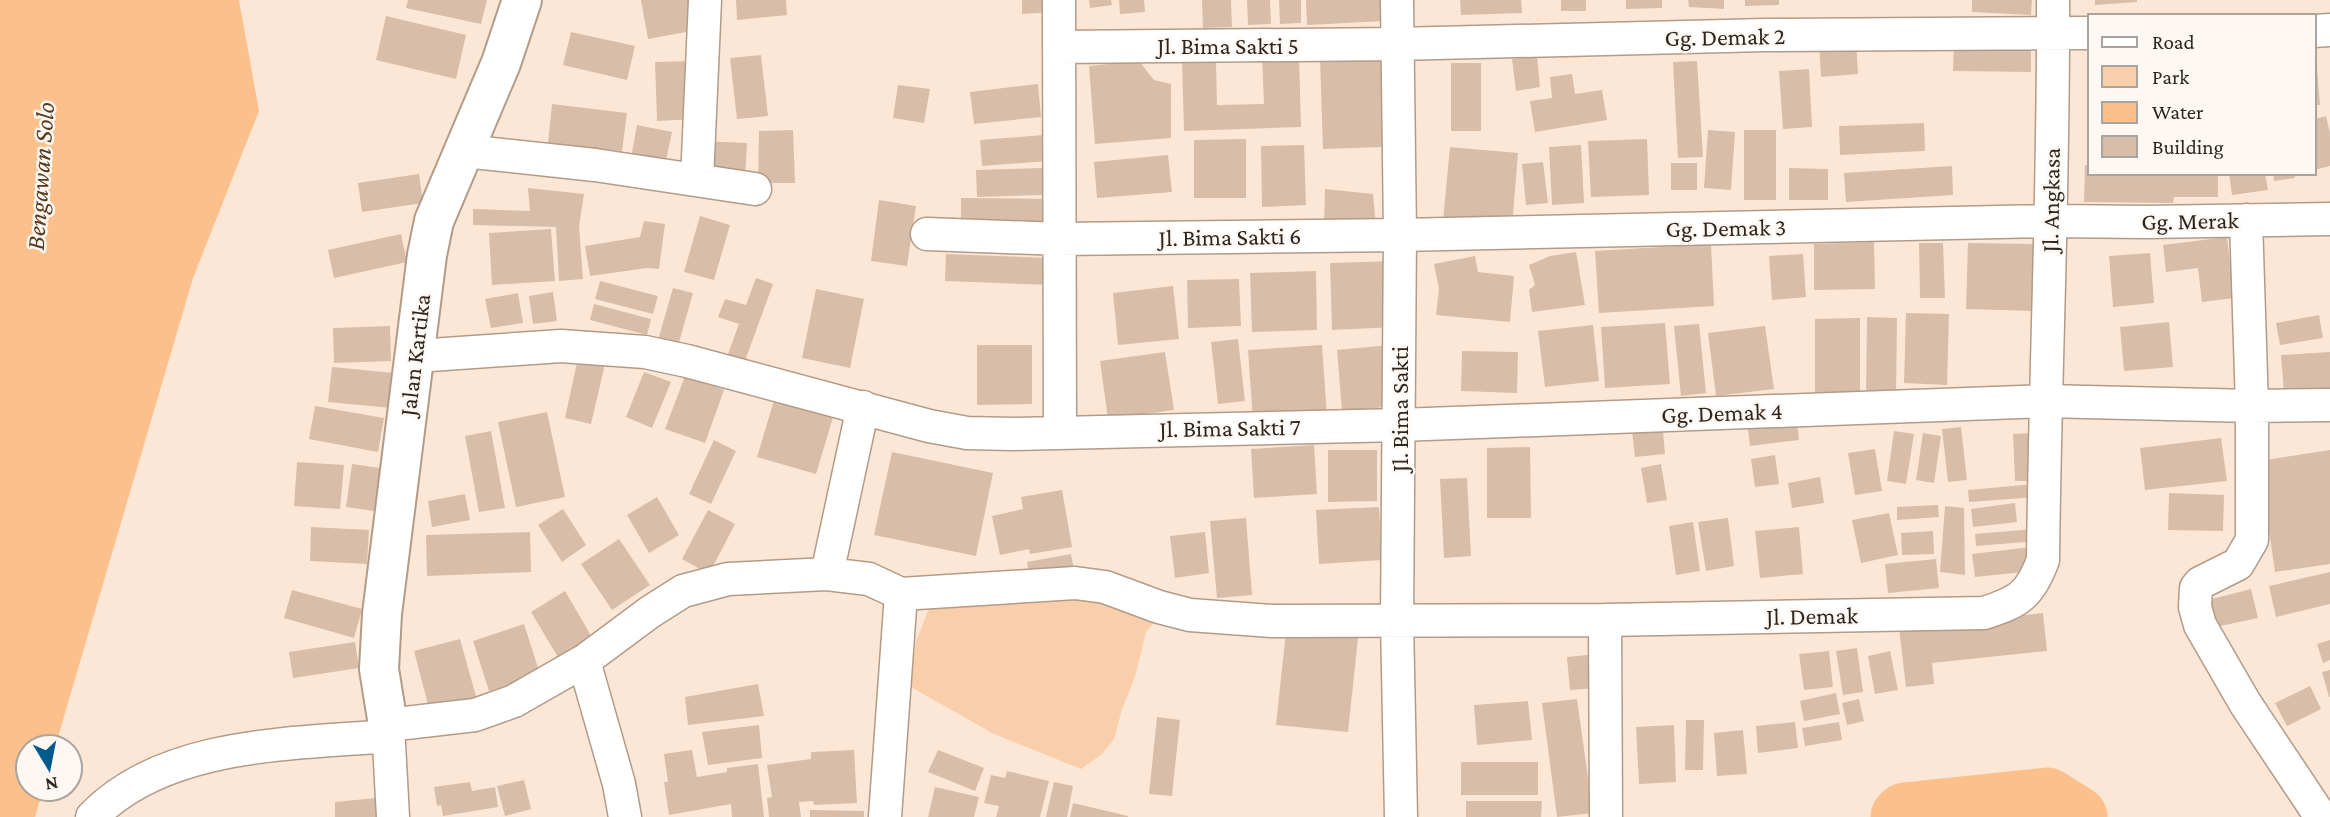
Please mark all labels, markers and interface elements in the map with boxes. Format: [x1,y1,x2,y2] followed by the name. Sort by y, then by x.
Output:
[2088,14,2316,175] legend
[1664,22,1786,51] street label: Gg. Demak 2
[2152,30,2195,54] text: Road
[1155,32,1299,59] street label: Jl. Bima Sakti 5
[2152,65,2189,89] text: Park
[2152,100,2204,124] text: Water
[21,101,60,251] water label: Bengawan Solo
[2152,135,2224,159] text: Building
[2036,147,2065,255] street label: Jl. Angkasa
[2141,206,2240,235] street label: Gg. Merak
[1665,213,1787,242] street label: Gg. Demak 3
[1156,222,1302,251] street label: Jl. Bima Sakti 6
[393,292,435,420] street label: Jalan Kartika
[1386,346,1413,474] street label: Jl. Bima Sakti
[1661,397,1783,428] street label: Gg. Demak 4
[1157,413,1301,442] street label: Jl. Bima Sakti 7
[1764,601,1859,630] street label: Jl. Demak
[14,733,84,803] north arrow
[44,773,60,796] text: N

